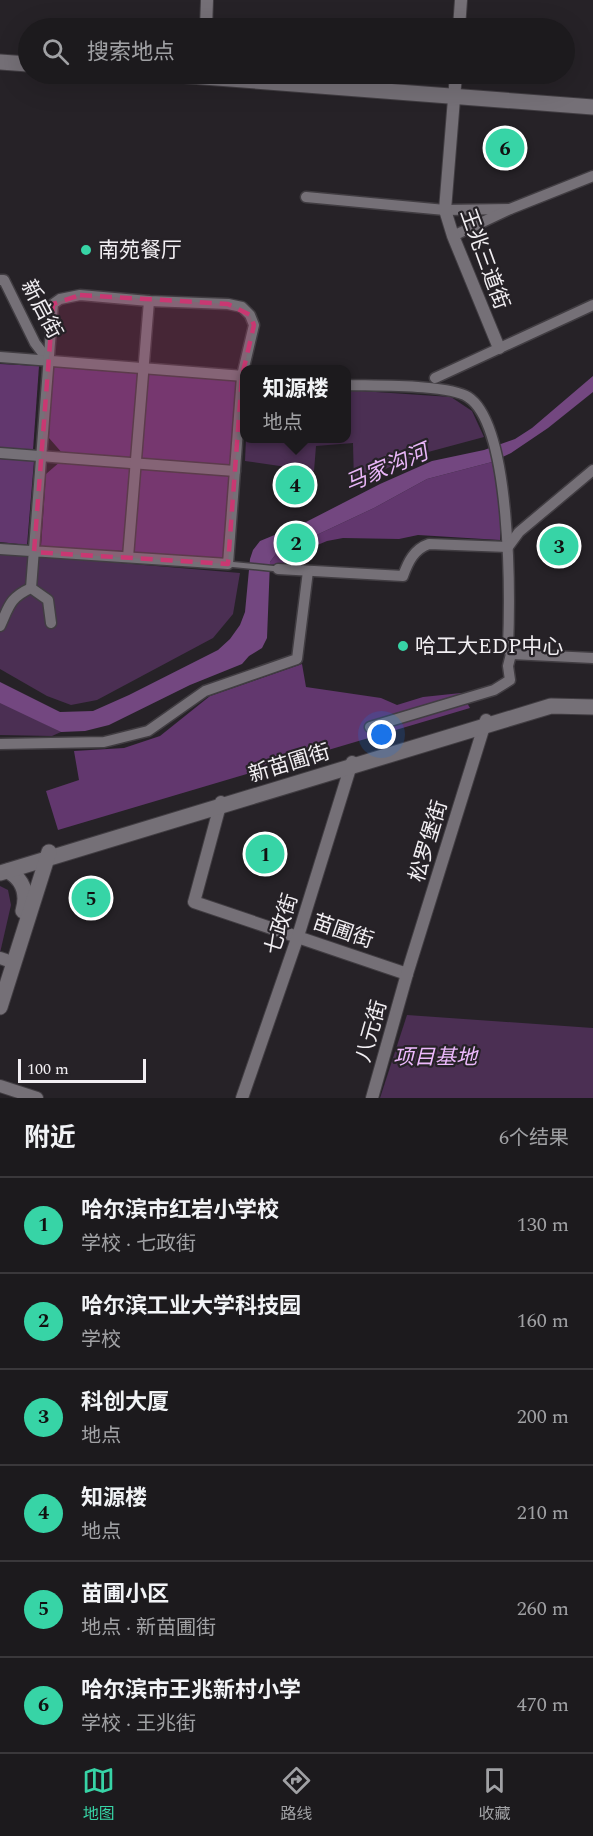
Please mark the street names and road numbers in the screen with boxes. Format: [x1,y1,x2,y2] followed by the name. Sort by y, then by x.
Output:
[451,205,517,314] street label: 王兆三道街
[12,274,70,345] street label: 新启街
[244,736,334,792] street label: 新苗圃街
[401,796,457,886] street label: 松罗堡街
[257,889,307,959] street label: 七政街
[308,907,378,957] street label: 苗圃街
[348,997,396,1066] street label: 八元街

